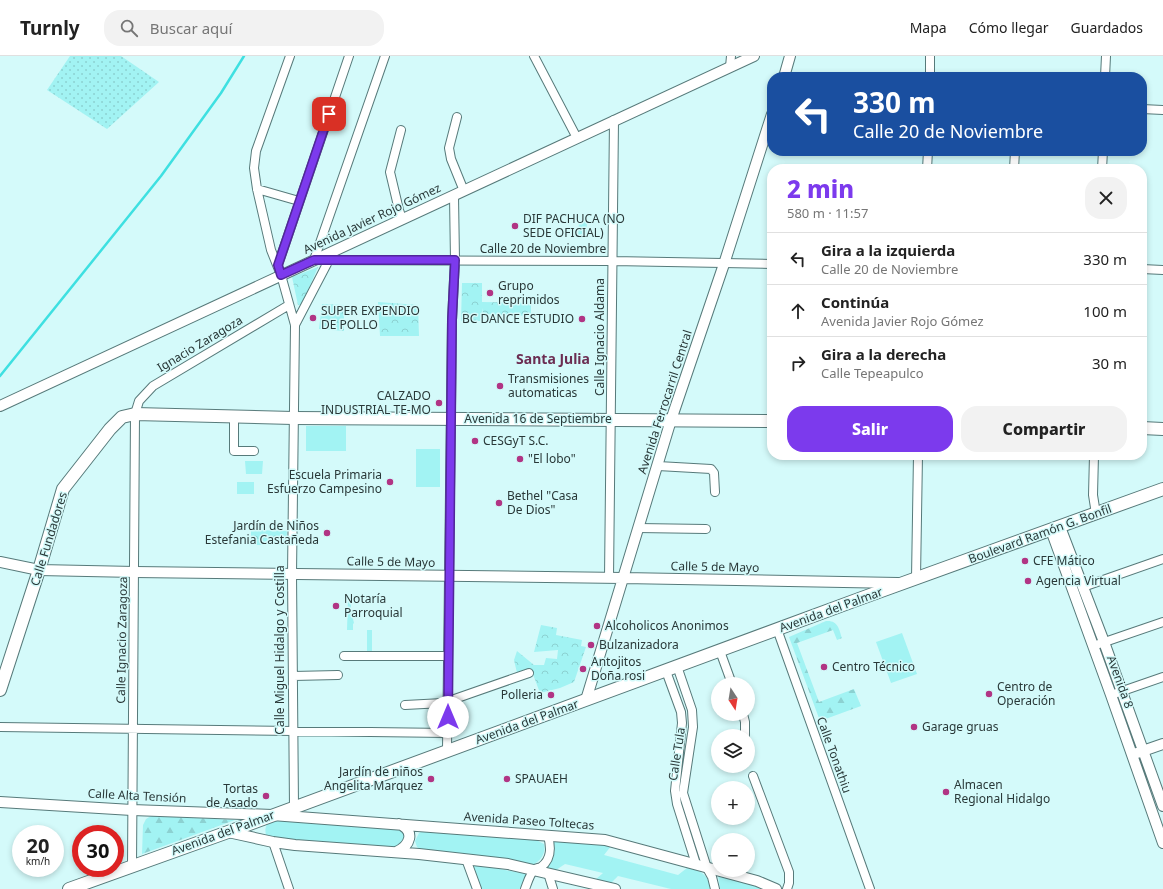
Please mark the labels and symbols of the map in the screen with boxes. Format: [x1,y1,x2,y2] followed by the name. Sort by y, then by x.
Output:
[312,97,346,131] pin
[300,179,444,258] street label: Avenida Javier Rojo Gómez
[523,210,625,241] place label: DIF PACHUCA (NO SEDE OFICIAL)
[510,221,520,231] marker: DIF PACHUCA (NO SEDE OFICIAL)
[480,240,607,257] street label: Calle 20 de Noviembre
[498,277,560,308] place label: Grupo reprimidos
[591,278,608,396] street label: Calle Ignacio Aldama
[485,288,495,298] marker: Grupo reprimidos
[321,302,420,333] place label: SUPER EXPENDIO DE POLLO
[462,310,574,327] place label: BC DANCE ESTUDIO
[154,311,246,376] street label: Ignacio Zaragoza
[308,313,318,323] marker: SUPER EXPENDIO DE POLLO
[577,314,587,324] marker: BC DANCE ESTUDIO
[633,328,696,476] street label: Avenida Ferrocarril Central
[516,349,590,368] district label: Santa Julia
[508,370,589,401] place label: Transmisiones automaticas
[495,381,505,391] marker: Transmisiones automaticas
[321,387,431,418] place label: CALZADO INDUSTRIAL TE-MO
[434,398,444,408] marker: CALZADO INDUSTRIAL TE-MO
[464,410,612,427] street label: Avenida 16 de Septiembre
[483,432,549,449] place label: CESGyT S.C.
[470,436,480,446] marker: CESGyT S.C.
[528,450,576,467] place label: "El lobo"
[515,454,525,464] marker: "El lobo"
[267,466,382,497] place label: Escuela Primaria Esfuerzo Campesino
[385,477,395,487] marker: Escuela Primaria Esfuerzo Campesino
[507,487,578,518] place label: Bethel "Casa De Dios"
[26,490,71,588] street label: Calle Fundadores
[494,498,504,508] marker: Bethel "Casa De Dios"
[966,500,1114,567] street label: Boulevard Ramón G. Bonfil
[205,517,319,548] place label: Jardín de Niños Estefania Castañeda
[322,528,332,538] marker: Jardín de Niños Estefania Castañeda
[347,552,435,571] street label: Calle 5 de Mayo
[1033,552,1095,569] place label: CFE Mático
[1020,556,1030,566] marker: CFE Mático
[671,557,759,576] street label: Calle 5 de Mayo
[271,565,288,735] street label: Calle Miguel Hidalgo y Costilla
[1036,572,1121,589] place label: Agencia Virtual
[112,576,131,704] street label: Calle Ignacio Zaragoza
[1023,576,1033,586] marker: Agencia Virtual
[777,583,885,636] street label: Avenida del Palmar
[344,590,403,621] place label: Notaría Parroquial
[331,601,341,611] marker: Notaría Parroquial
[605,617,729,634] place label: Alcoholicos Anonimos
[592,621,602,631] marker: Alcoholicos Anonimos
[599,636,679,653] place label: Bulzanizadora
[586,640,596,650] marker: Bulzanizadora
[591,653,645,684] place label: Antojitos Doña rosi
[1103,653,1138,711] street label: Avenida 8
[832,658,915,675] place label: Centro Técnico
[819,662,829,672] marker: Centro Técnico
[578,664,588,674] marker: Antojitos Doña rosi
[711,677,755,721] north arrow
[997,678,1056,709] place label: Centro de Operación
[501,686,543,703] place label: Polleria
[984,689,994,699] marker: Centro de Operación
[546,690,556,700] marker: Polleria
[473,695,581,748] street label: Avenida del Palmar
[427,696,469,738] position arrow
[813,714,856,795] street label: Calle Tonathiu
[922,718,999,735] place label: Garage gruas
[909,722,919,732] marker: Garage gruas
[664,726,689,782] street label: Calle Tula
[324,763,423,794] place label: Jardín de niños Angelita Marquez
[515,770,568,787] place label: SPAUAEH
[426,774,436,784] marker: Jardín de niños Angelita Marquez
[502,774,512,784] marker: SPAUAEH
[954,776,1050,807] place label: Almacen Regional Hidalgo
[206,780,258,811] place label: Tortas de Asado
[87,784,187,807] street label: Calle Alta Tensión
[941,787,951,797] marker: Almacen Regional Hidalgo
[261,791,271,801] marker: Tortas de Asado
[169,806,277,859] street label: Avenida del Palmar
[463,807,595,834] street label: Avenida Paseo Toltecas
[72,825,124,877] speed limit sign: 30

